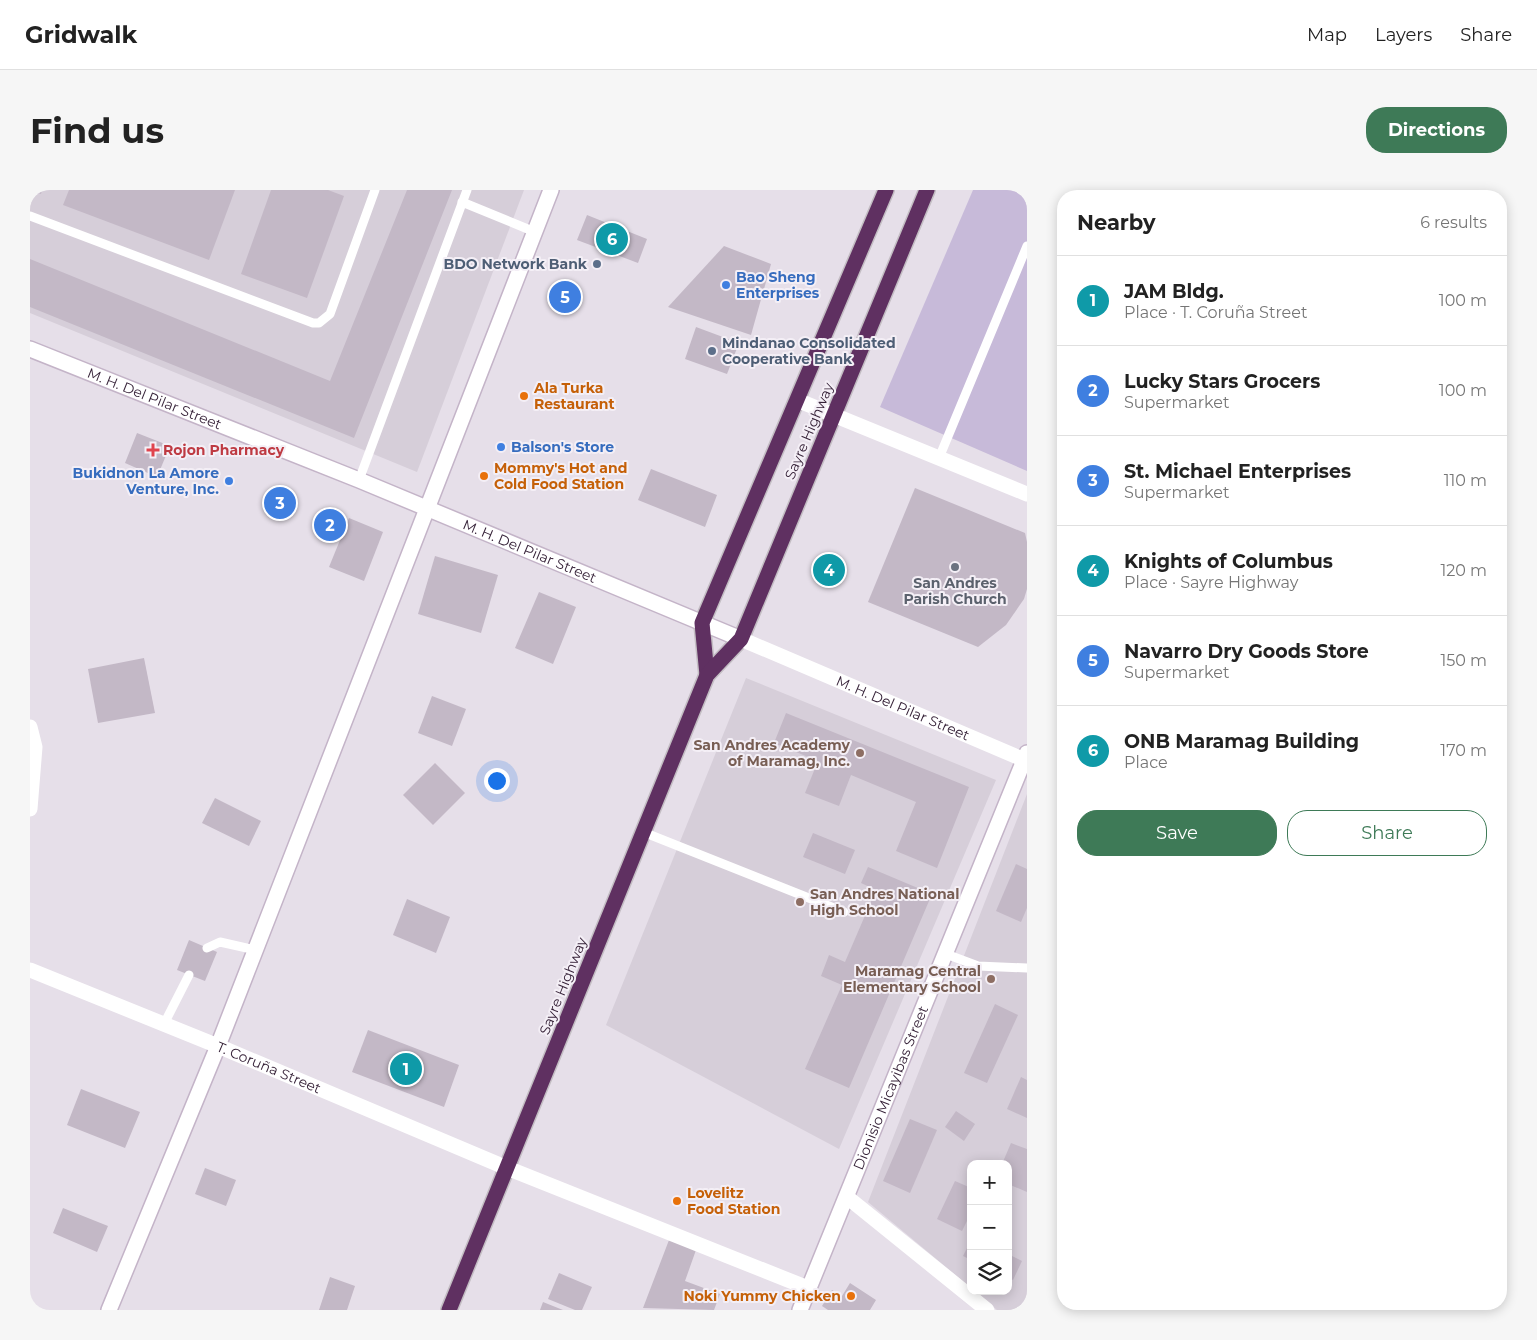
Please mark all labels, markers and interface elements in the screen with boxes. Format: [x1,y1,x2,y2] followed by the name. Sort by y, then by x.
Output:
[25,20,137,49] text: Gridwalk
[1307,24,1347,46] text: Map
[1375,24,1432,46] text: Layers
[1460,24,1512,46] text: Share
[1366,107,1507,153] button: Directions
[30,109,164,152] text: Find us
[1077,210,1156,235] text: Nearby
[1420,213,1487,232] text: 6 results
[596,220,628,258] pin: 6
[443,255,588,273] place label: BDO Network Bank
[591,258,603,270] marker: BDO Network Bank
[736,268,820,302] place label: Bao Sheng Enterprises
[549,278,581,316] pin: 5
[720,279,732,291] marker: Bao Sheng Enterprises
[1124,280,1224,303] text: JAM Bldg.
[1090,291,1096,310] text: 1
[1439,291,1487,310] text: 100 m
[1124,303,1307,322] text: Place · T. Coruña Street
[722,334,896,368] place label: Mindanao Consolidated Cooperative Bank
[706,345,718,357] marker: Mindanao Consolidated Cooperative Bank
[85,364,225,434] street label: M. H. Del Pilar Street
[1124,370,1320,393] text: Lucky Stars Grocers
[533,379,615,413] place label: Ala Turka Restaurant
[781,380,838,482] street label: Sayre Highway
[1088,381,1098,400] text: 2
[1439,381,1487,400] text: 100 m
[518,390,530,402] marker: Ala Turka Restaurant
[1124,393,1230,412] text: Supermarket
[511,438,614,456] place label: Balson's Store
[163,441,285,459] place label: Rojon Pharmacy
[495,441,507,453] marker: Balson's Store
[147,444,159,456] marker: Rojon Pharmacy
[494,459,627,493] place label: Mommy's Hot and Cold Food Station
[1124,460,1351,483] text: St. Michael Enterprises
[73,464,219,498] place label: Bukidnon La Amore Venture, Inc.
[478,470,490,482] marker: Mommy's Hot and Cold Food Station
[1088,471,1098,490] text: 3
[1444,471,1487,490] text: 110 m
[223,475,235,487] marker: Bukidnon La Amore Venture, Inc.
[1124,483,1230,502] text: Supermarket
[264,484,296,522] pin: 3
[314,506,346,544] pin: 2
[460,515,599,587] street label: M. H. Del Pilar Street
[1124,550,1333,573] text: Knights of Columbus
[813,551,845,589] pin: 4
[949,561,961,573] marker: San Andres Parish Church
[1087,561,1099,580] text: 4
[1440,561,1487,580] text: 120 m
[1124,573,1298,592] text: Place · Sayre Highway
[903,574,1007,608] place label: San Andres Parish Church
[1124,640,1369,663] text: Navarro Dry Goods Store
[1088,651,1098,670] text: 5
[1440,651,1487,670] text: 150 m
[1124,663,1230,682] text: Supermarket
[834,672,973,745] street label: M. H. Del Pilar Street
[1124,730,1359,753] text: ONB Maramag Building
[693,736,851,770] place label: San Andres Academy of Maramag, Inc.
[1088,741,1098,760] text: 6
[1440,741,1487,760] text: 170 m
[854,747,866,759] marker: San Andres Academy of Maramag, Inc.
[1124,753,1168,772] text: Place
[484,768,510,794] your location
[1077,810,1277,856] button: Save
[1287,810,1487,856] button: Share
[810,885,959,919] place label: San Andres National High School
[794,896,806,908] marker: San Andres National High School
[535,934,591,1037] street label: Sayre Highway
[843,962,981,996] place label: Maramag Central Elementary School
[985,973,997,985] marker: Maramag Central Elementary School
[849,1003,932,1172] street label: Dionisio Micayibas Street
[214,1038,324,1098] street label: T. Coruña Street
[390,1050,422,1088] pin: 1
[967,1160,1012,1295] map controls
[967,1160,1012,1205] button: +
[687,1184,780,1218] place label: Lovelitz Food Station
[671,1195,683,1207] marker: Lovelitz Food Station
[967,1205,1012,1250] button: −
[967,1250,1012,1295] button: layers
[683,1287,841,1305] place label: Noki Yummy Chicken
[845,1290,857,1302] marker: Noki Yummy Chicken

